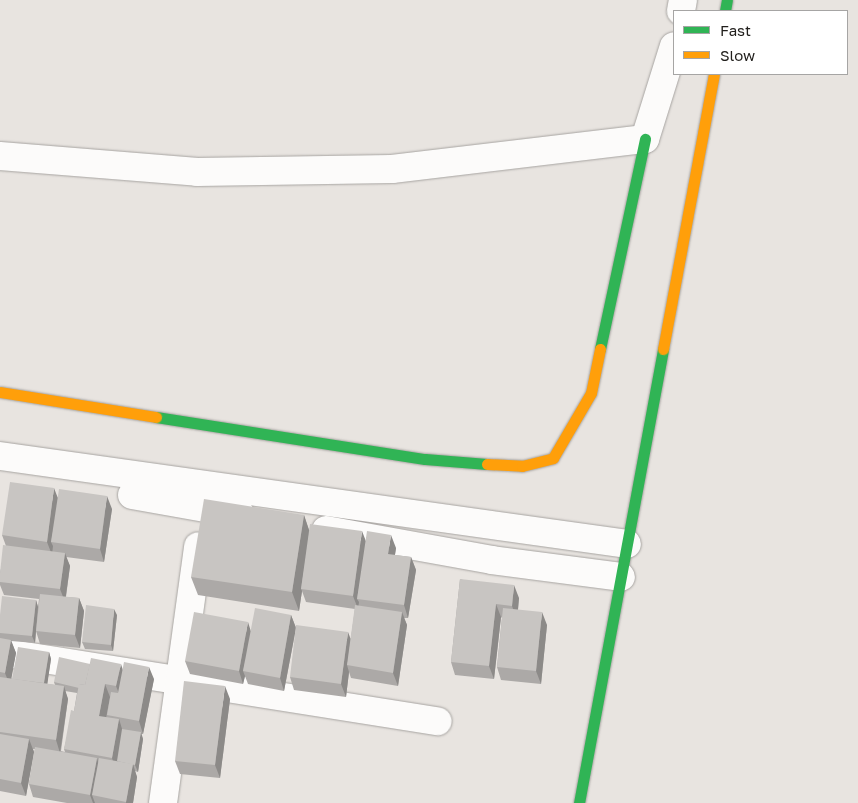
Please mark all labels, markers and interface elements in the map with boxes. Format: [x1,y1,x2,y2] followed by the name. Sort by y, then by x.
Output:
[673,10,848,75] legend
[720,21,751,39] text: Fast
[720,46,755,64] text: Slow

